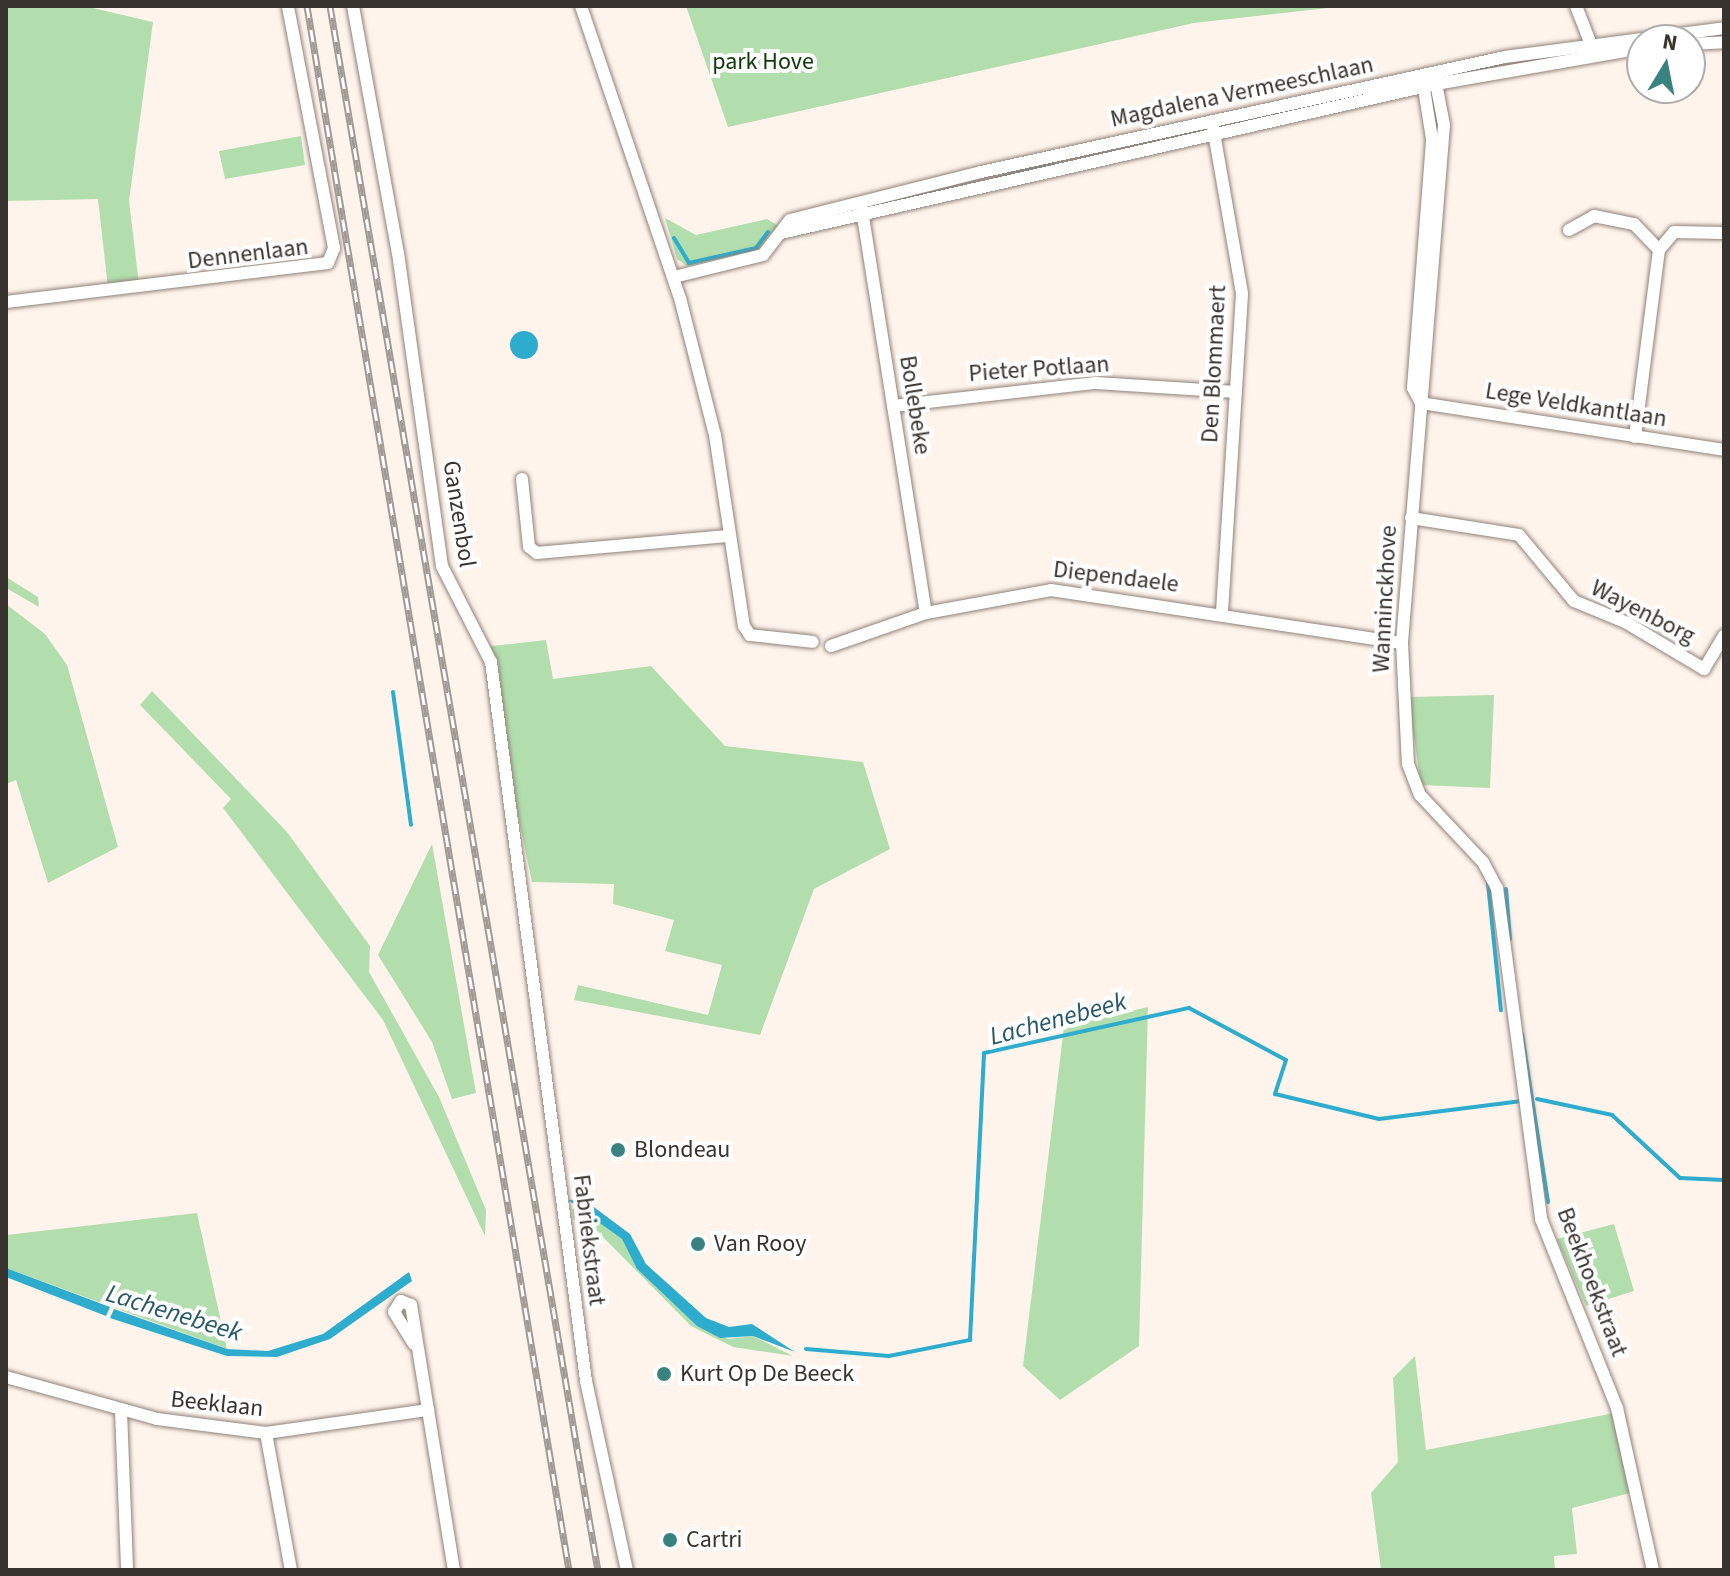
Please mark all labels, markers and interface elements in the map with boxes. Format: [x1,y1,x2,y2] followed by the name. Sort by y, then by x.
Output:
[1626,24,1706,104] north arrow
[1660,25,1680,59] text: N
[712,48,814,76] park label: park Hove
[1108,50,1376,134] street label: Magdalena Vermeeschlaan
[186,232,310,276] street label: Dennenlaan
[1195,284,1233,444] street label: Den Blommaert
[968,350,1110,388] street label: Pieter Potlaan
[893,353,937,457] street label: Bollebeke
[1483,376,1669,434] street label: Lege Veldkantlaan
[436,459,482,569] street label: Ganzenbol
[1367,525,1403,673] street label: Wanninckhove
[1052,555,1180,599] street label: Diependaele
[1586,573,1700,651] street label: Wayenborg
[986,986,1130,1052] water label: Lachenebeek
[634,1136,730,1164] place label: Blondeau
[609,1141,627,1159] marker: Blondeau
[567,1173,611,1307] street label: Fabriekstraat
[1550,1204,1634,1360] street label: Beekhoekstraat
[714,1230,806,1258] place label: Van Rooy
[689,1235,707,1253] marker: Van Rooy
[102,1278,246,1348] water label: Lachenebeek
[680,1360,854,1388] place label: Kurt Op De Beeck
[655,1365,673,1383] marker: Kurt Op De Beeck
[169,1385,265,1423] street label: Beeklaan
[686,1526,742,1554] place label: Cartri
[661,1531,679,1549] marker: Cartri

